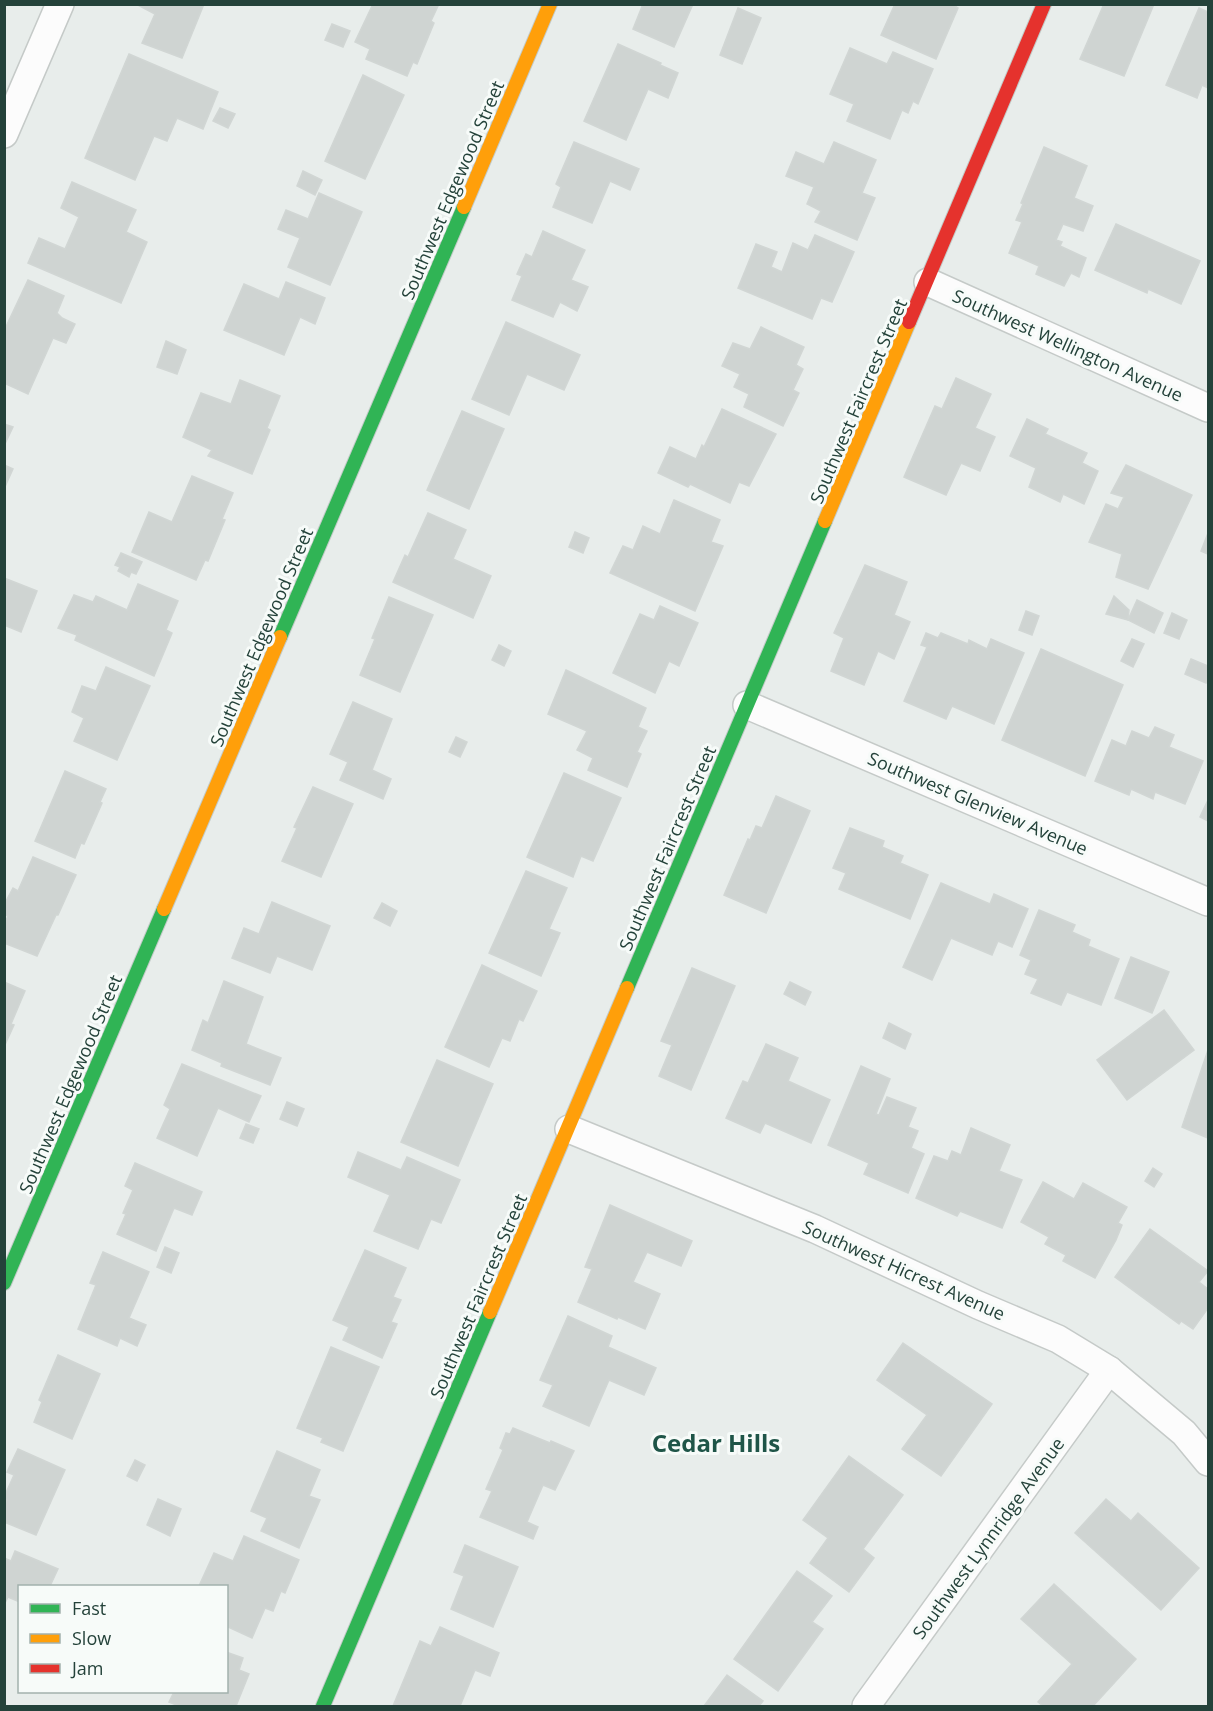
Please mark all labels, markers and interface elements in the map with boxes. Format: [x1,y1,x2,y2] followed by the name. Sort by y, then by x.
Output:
[395,77,509,303] street label: Southwest Edgewood Street
[949,283,1187,407] street label: Southwest Wellington Avenue
[804,295,912,507] street label: Southwest Faircrest Street
[204,524,318,750] street label: Southwest Edgewood Street
[613,742,721,954] street label: Southwest Faircrest Street
[864,746,1092,860] street label: Southwest Glenview Avenue
[13,971,127,1197] street label: Southwest Edgewood Street
[424,1190,532,1402] street label: Southwest Faircrest Street
[799,1214,1009,1326] street label: Southwest Hicrest Avenue
[652,1426,780,1459] district label: Cedar Hills
[907,1432,1069,1644] street label: Southwest Lynnridge Avenue
[18,1585,228,1693] legend
[72,1596,106,1620] text: Fast
[72,1626,111,1650] text: Slow
[70,1656,104,1680] text: Jam

